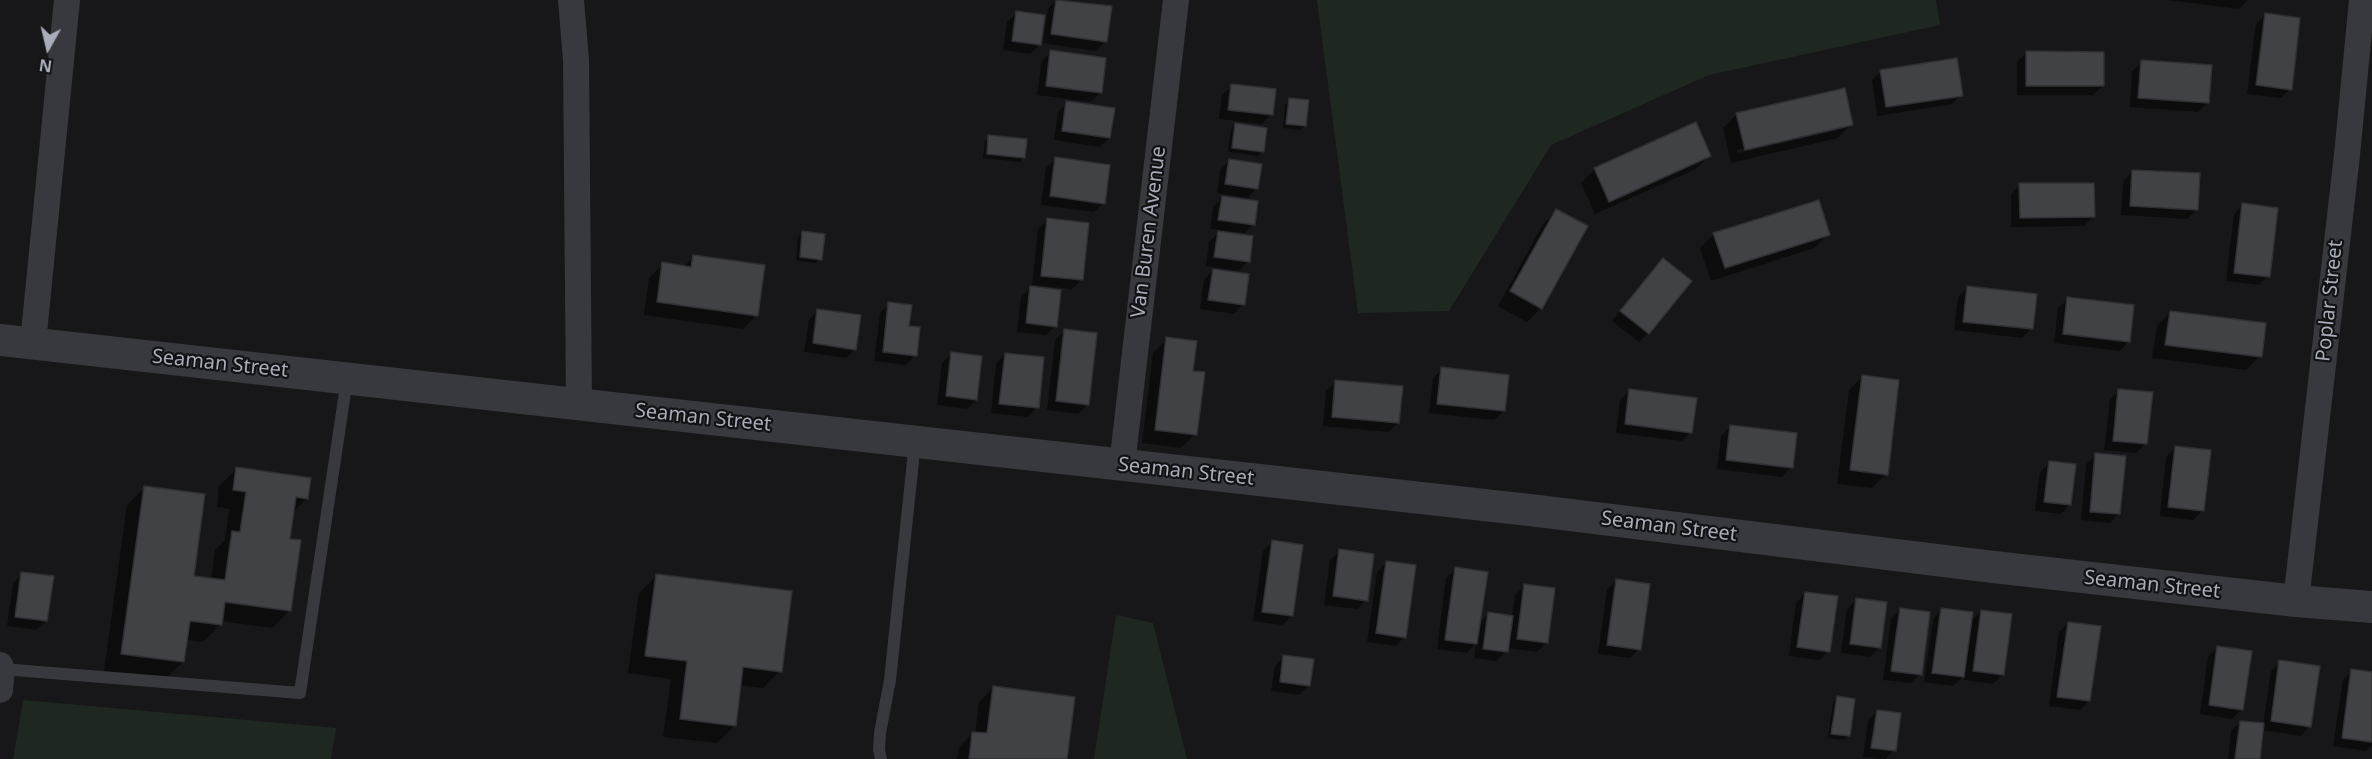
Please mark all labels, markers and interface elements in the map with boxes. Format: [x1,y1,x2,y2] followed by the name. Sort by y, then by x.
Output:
[18,18,78,78] north arrow
[38,54,53,78] text: N
[1127,145,1171,319] street label: Van Buren Avenue
[2312,239,2348,363] street label: Poplar Street
[151,345,289,383] street label: Seaman Street
[634,399,772,437] street label: Seaman Street
[1117,453,1255,491] street label: Seaman Street
[1600,507,1738,547] street label: Seaman Street
[2083,566,2221,604] street label: Seaman Street

